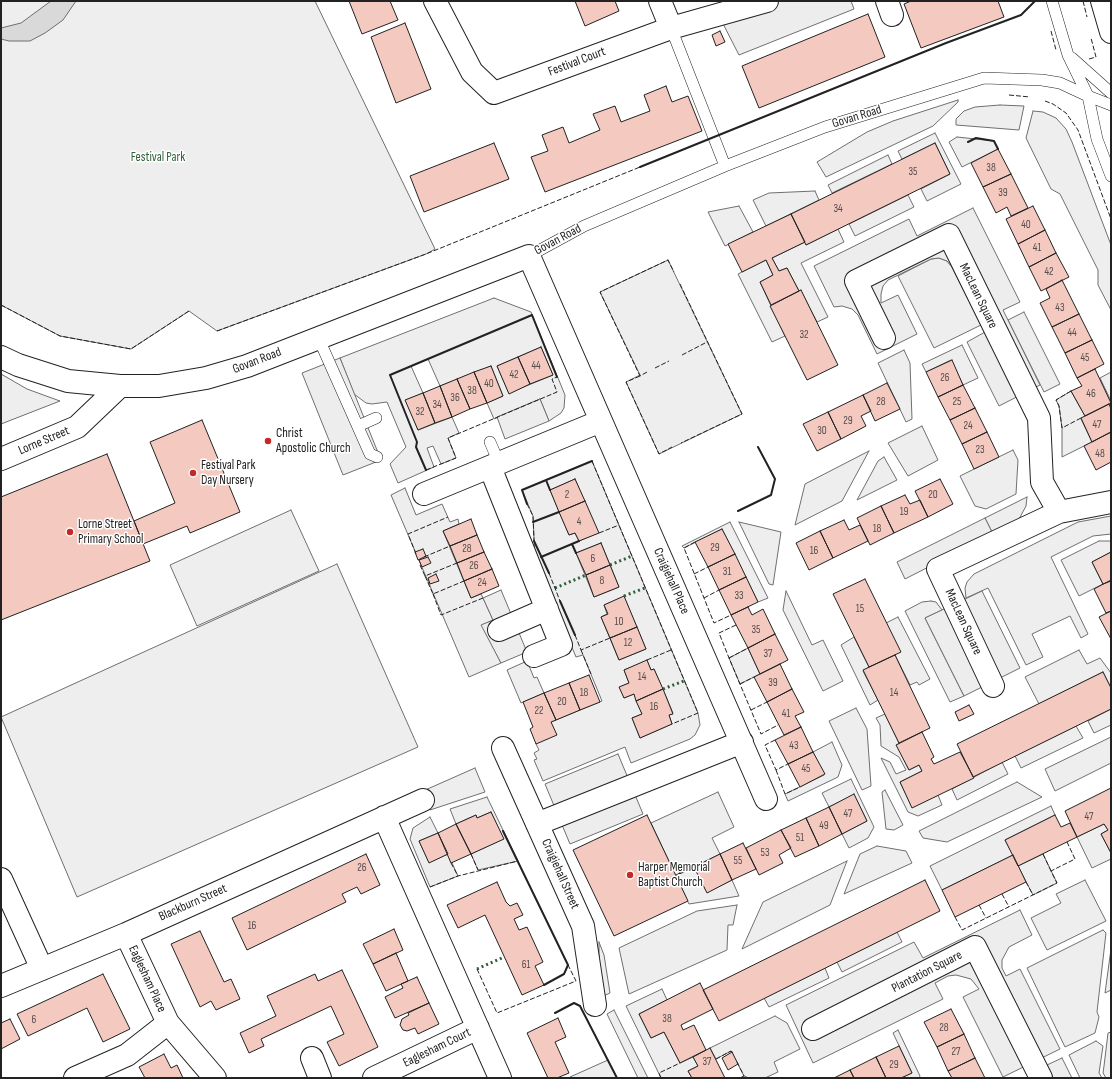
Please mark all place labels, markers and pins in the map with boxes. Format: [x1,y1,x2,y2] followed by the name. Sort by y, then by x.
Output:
[276,426,350,457] place label: Christ Apostolic Church
[263,436,273,446] marker: Christ Apostolic Church
[201,458,255,489] place label: Festival Park Day Nursery
[188,468,198,478] marker: Festival Park Day Nursery
[78,517,143,548] place label: Lorne Street Primary School
[65,527,75,537] marker: Lorne Street Primary School
[638,860,710,891] place label: Harper Memorial Baptist Church
[625,870,635,880] marker: Harper Memorial Baptist Church

